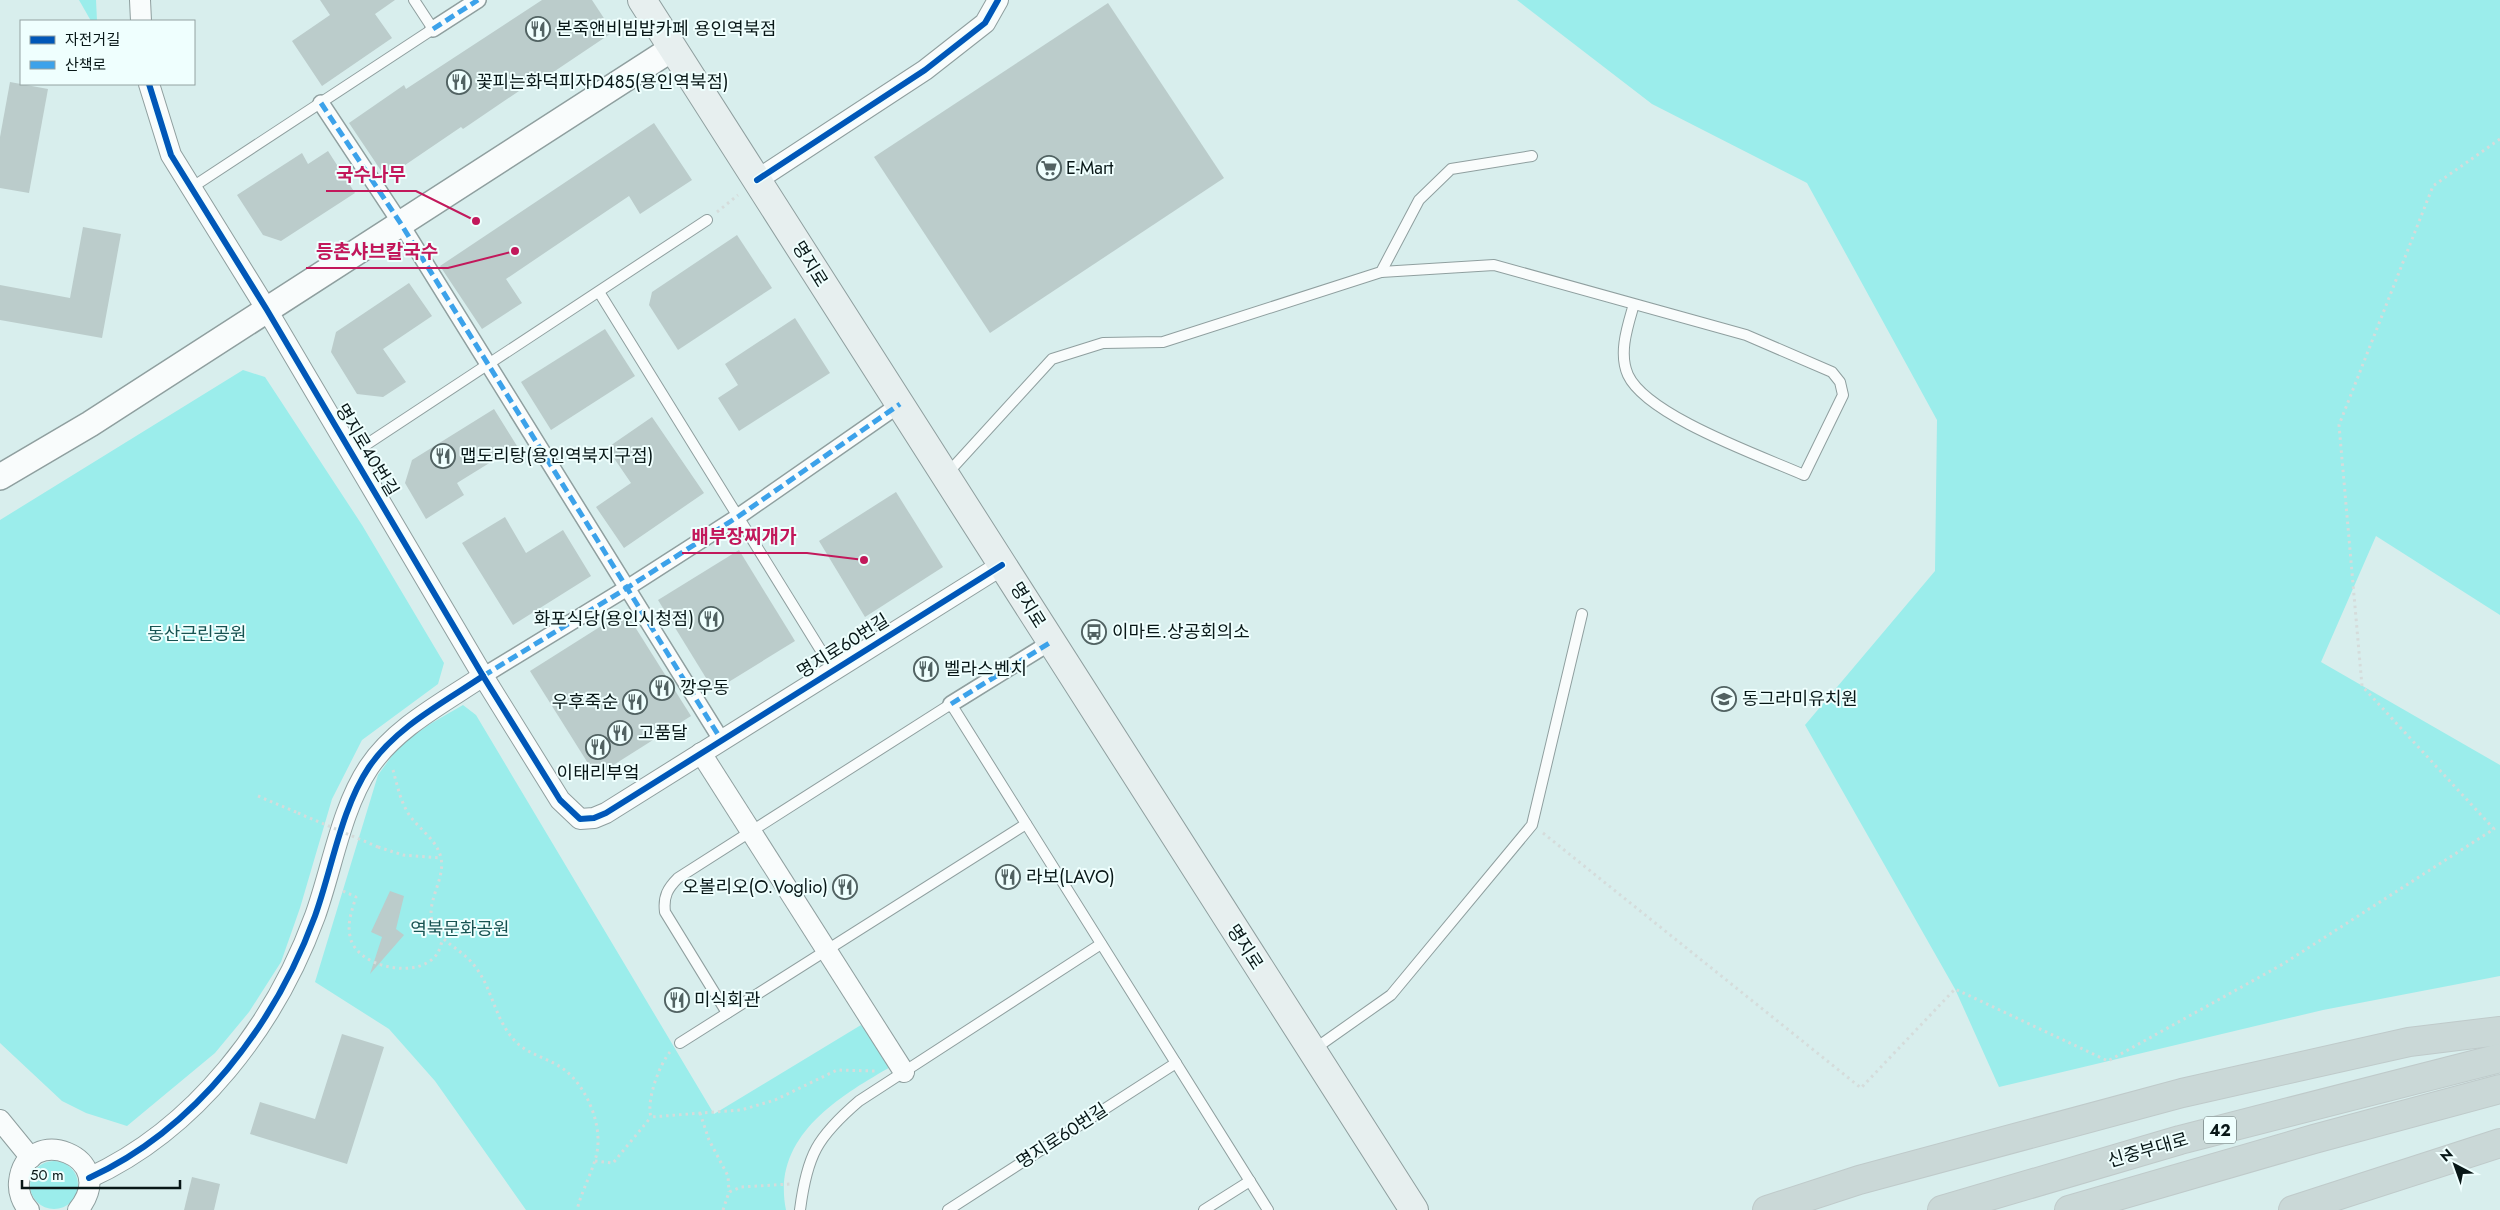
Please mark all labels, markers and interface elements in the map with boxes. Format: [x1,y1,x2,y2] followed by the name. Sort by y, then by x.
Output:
[525,16,551,42] restaurant icon: 본죽앤비빔밥카페 용인역북점
[556,16,777,42] place label: 본죽앤비빔밥카페 용인역북점
[20,20,195,85] legend
[65,29,120,51] text: 자전거길
[65,54,106,76] text: 산책로
[446,69,472,95] restaurant icon: 꽃피는화덕피자D485(용인역북점)
[476,69,729,95] place label: 꽃피는화덕피자D485(용인역북점)
[1036,155,1062,181] supermarket icon: E-Mart
[1066,155,1114,181] place label: E-Mart
[326,157,416,191] callout: 국수나무
[336,161,406,188] text: 국수나무
[306,234,448,268] callout: 등촌샤브칼국수
[786,236,834,292] street label: 명지로
[316,238,438,265] text: 등촌샤브칼국수
[329,399,405,501] street label: 명지로40번길
[430,443,456,469] restaurant icon: 맵도리탕(용인역북지구점)
[460,443,653,469] place label: 맵도리탕(용인역북지구점)
[682,519,807,553] callout: 배부장찌개가
[692,523,797,550] text: 배부장찌개가
[1004,577,1052,633] street label: 명지로
[534,606,694,632] place label: 화포식당(용인시청점)
[698,606,724,632] restaurant icon: 화포식당(용인시청점)
[792,607,894,685] street label: 명지로60번길
[1081,619,1107,645] bus stop icon: 이마트.상공회의소
[1112,619,1250,645] place label: 이마트.상공회의소
[147,621,247,647] park label: 동산근린공원
[913,656,939,682] restaurant icon: 벨라스벤치
[944,656,1027,682] place label: 벨라스벤치
[649,675,675,701] restaurant icon: 깡우동
[680,675,730,701] place label: 깡우동
[1711,686,1737,712] school or university icon: 동그라미유치원
[1742,686,1858,712] place label: 동그라미유치원
[552,689,618,715] place label: 우후죽순
[622,689,648,715] restaurant icon: 우후죽순
[607,720,633,746] restaurant icon: 고품달
[638,720,688,746] place label: 고품달
[585,734,611,760] restaurant icon: 이태리부엌
[557,760,639,786] place label: 이태리부엌
[995,864,1021,890] restaurant icon: 라보(LAVO)
[1026,864,1115,890] place label: 라보(LAVO)
[682,874,828,900] place label: 오볼리오(O.Voglio)
[832,874,858,900] restaurant icon: 오볼리오(O.Voglio)
[410,916,510,942] park label: 역북문화공원
[1221,919,1269,975] street label: 명지로
[664,987,690,1013] restaurant icon: 미식회관
[694,987,761,1013] place label: 미식회관
[1011,1097,1113,1175] street label: 명지로60번길
[2204,1116,2236,1144] road number: 42
[2105,1126,2191,1174] street label: 신중부대로
[2430,1140,2480,1190] north arrow
[2436,1144,2457,1166] text: N
[22,1158,180,1190] scale bar
[30,1164,64,1186] text: 50 m

